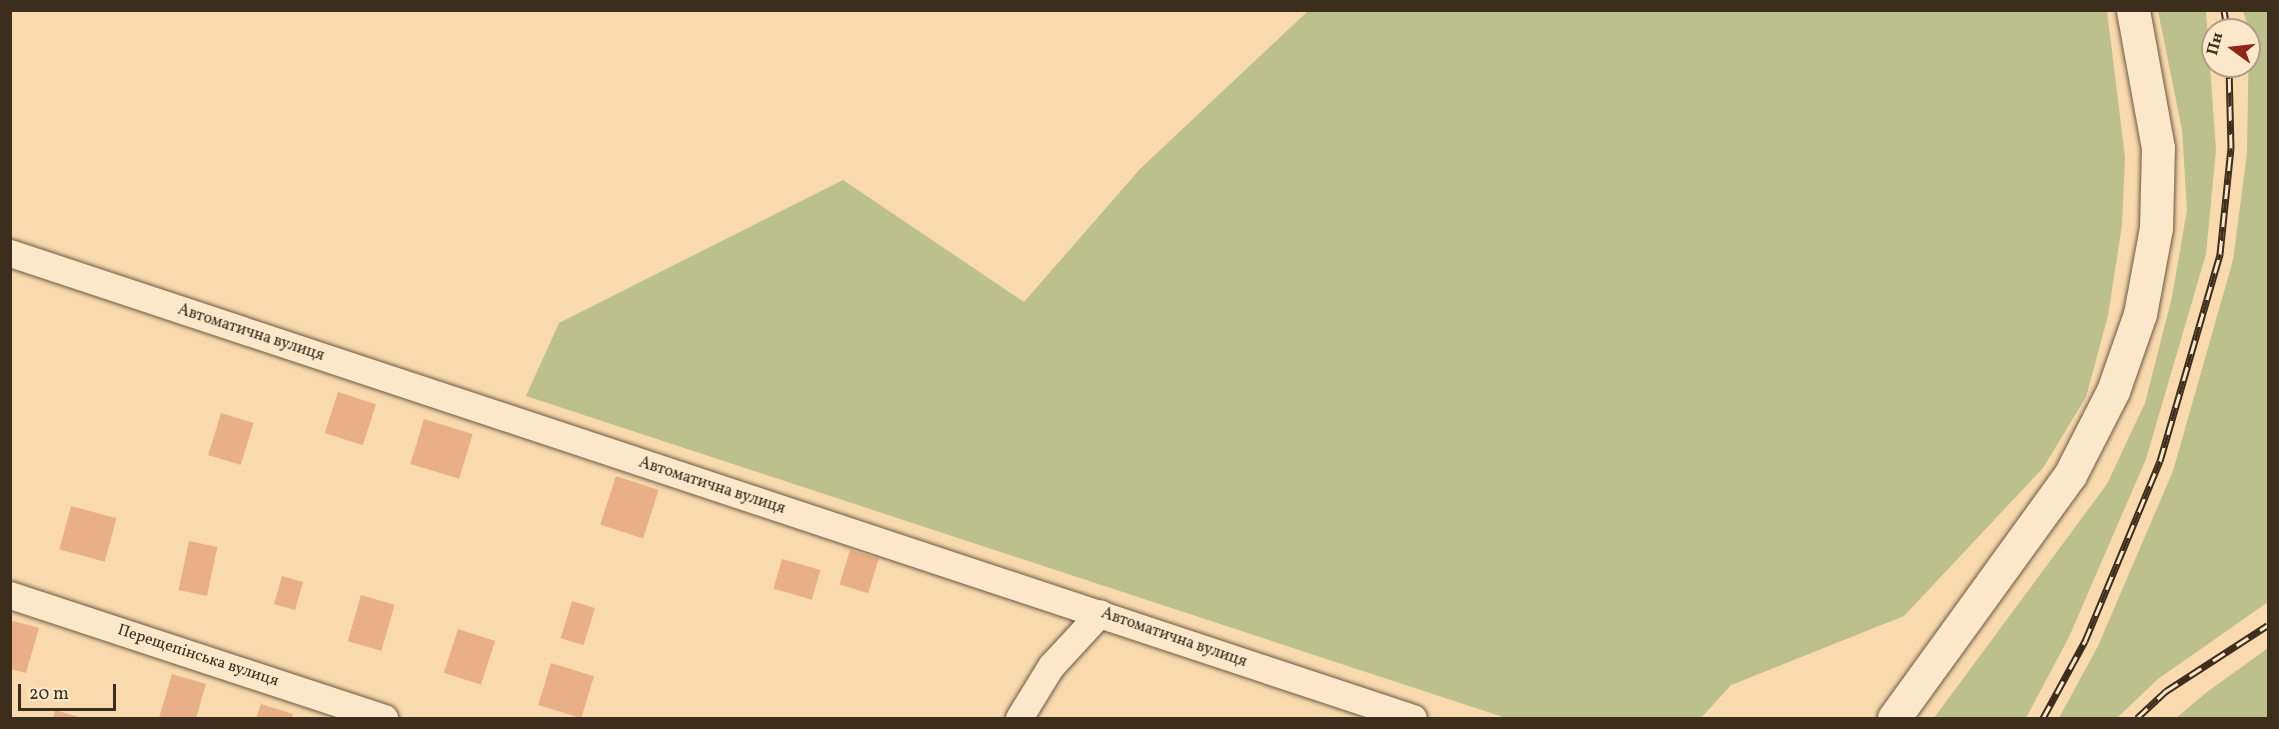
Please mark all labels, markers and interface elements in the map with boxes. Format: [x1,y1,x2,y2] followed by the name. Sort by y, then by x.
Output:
[2201,18,2261,78] north arrow
[2202,30,2229,58] text: Пн
[175,300,327,366] street label: Автоматична вулиця
[636,453,788,519] street label: Автоматична вулиця
[1099,604,1249,672] street label: Автоматична вулиця
[115,621,281,691] street label: Перещепінська вулиця
[21,672,118,710] scale bar
[29,682,69,707] text: 20 m

